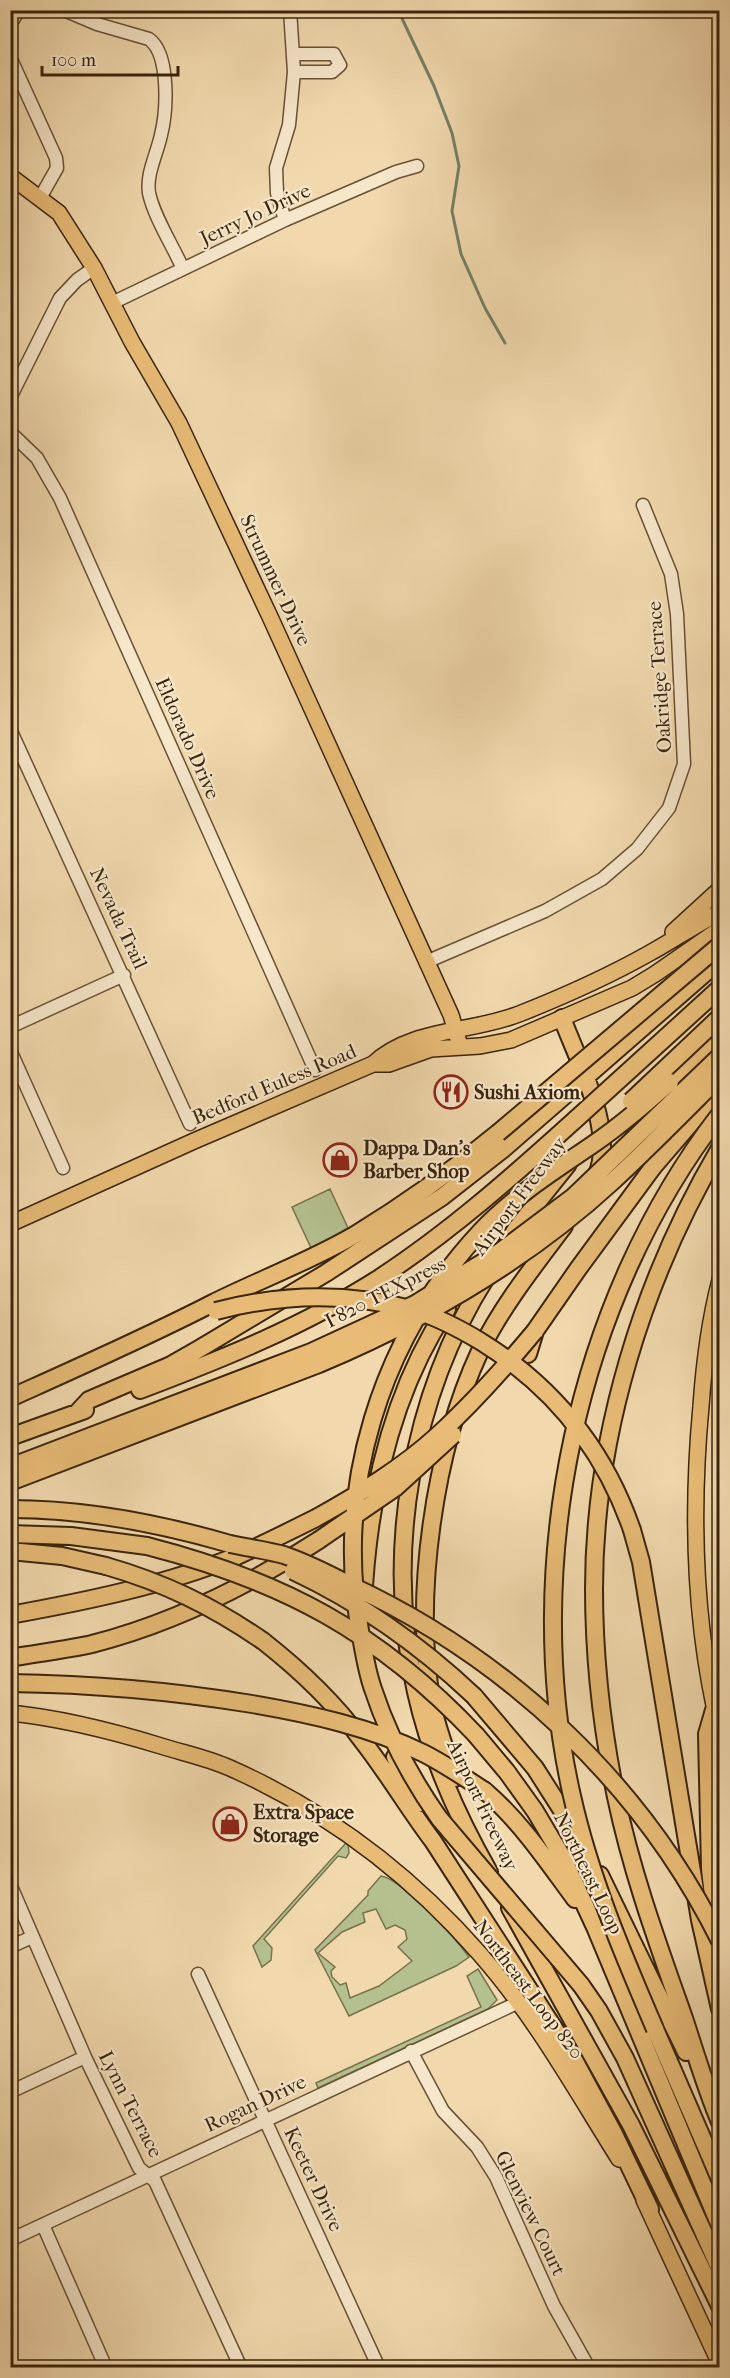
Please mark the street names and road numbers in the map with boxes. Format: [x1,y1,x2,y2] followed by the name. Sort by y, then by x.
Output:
[194,179,314,251] street label: Jerry Jo Drive
[235,511,316,650] street label: Strummer Drive
[643,600,676,754] street label: Oakridge Terrace
[151,674,225,803] street label: Eldorado Drive
[85,864,152,973] street label: Nevada Trail
[189,1039,361,1129] street label: Bedford Euless Road
[467,1132,572,1261] street label: Airport Freeway
[321,1252,449,1333] street label: I 820 TEXpress
[442,1735,523,1876] street label: Airport Freeway
[549,1808,628,1938] street label: Northeast Loop
[469,1915,589,2064] street label: Northeast Loop 820
[94,2047,167,2161] street label: Lynn Terrace
[201,2070,310,2137] street label: Rogan Drive
[279,2123,348,2235] street label: Keeter Drive
[490,2147,571,2279] street label: Glenview Court

